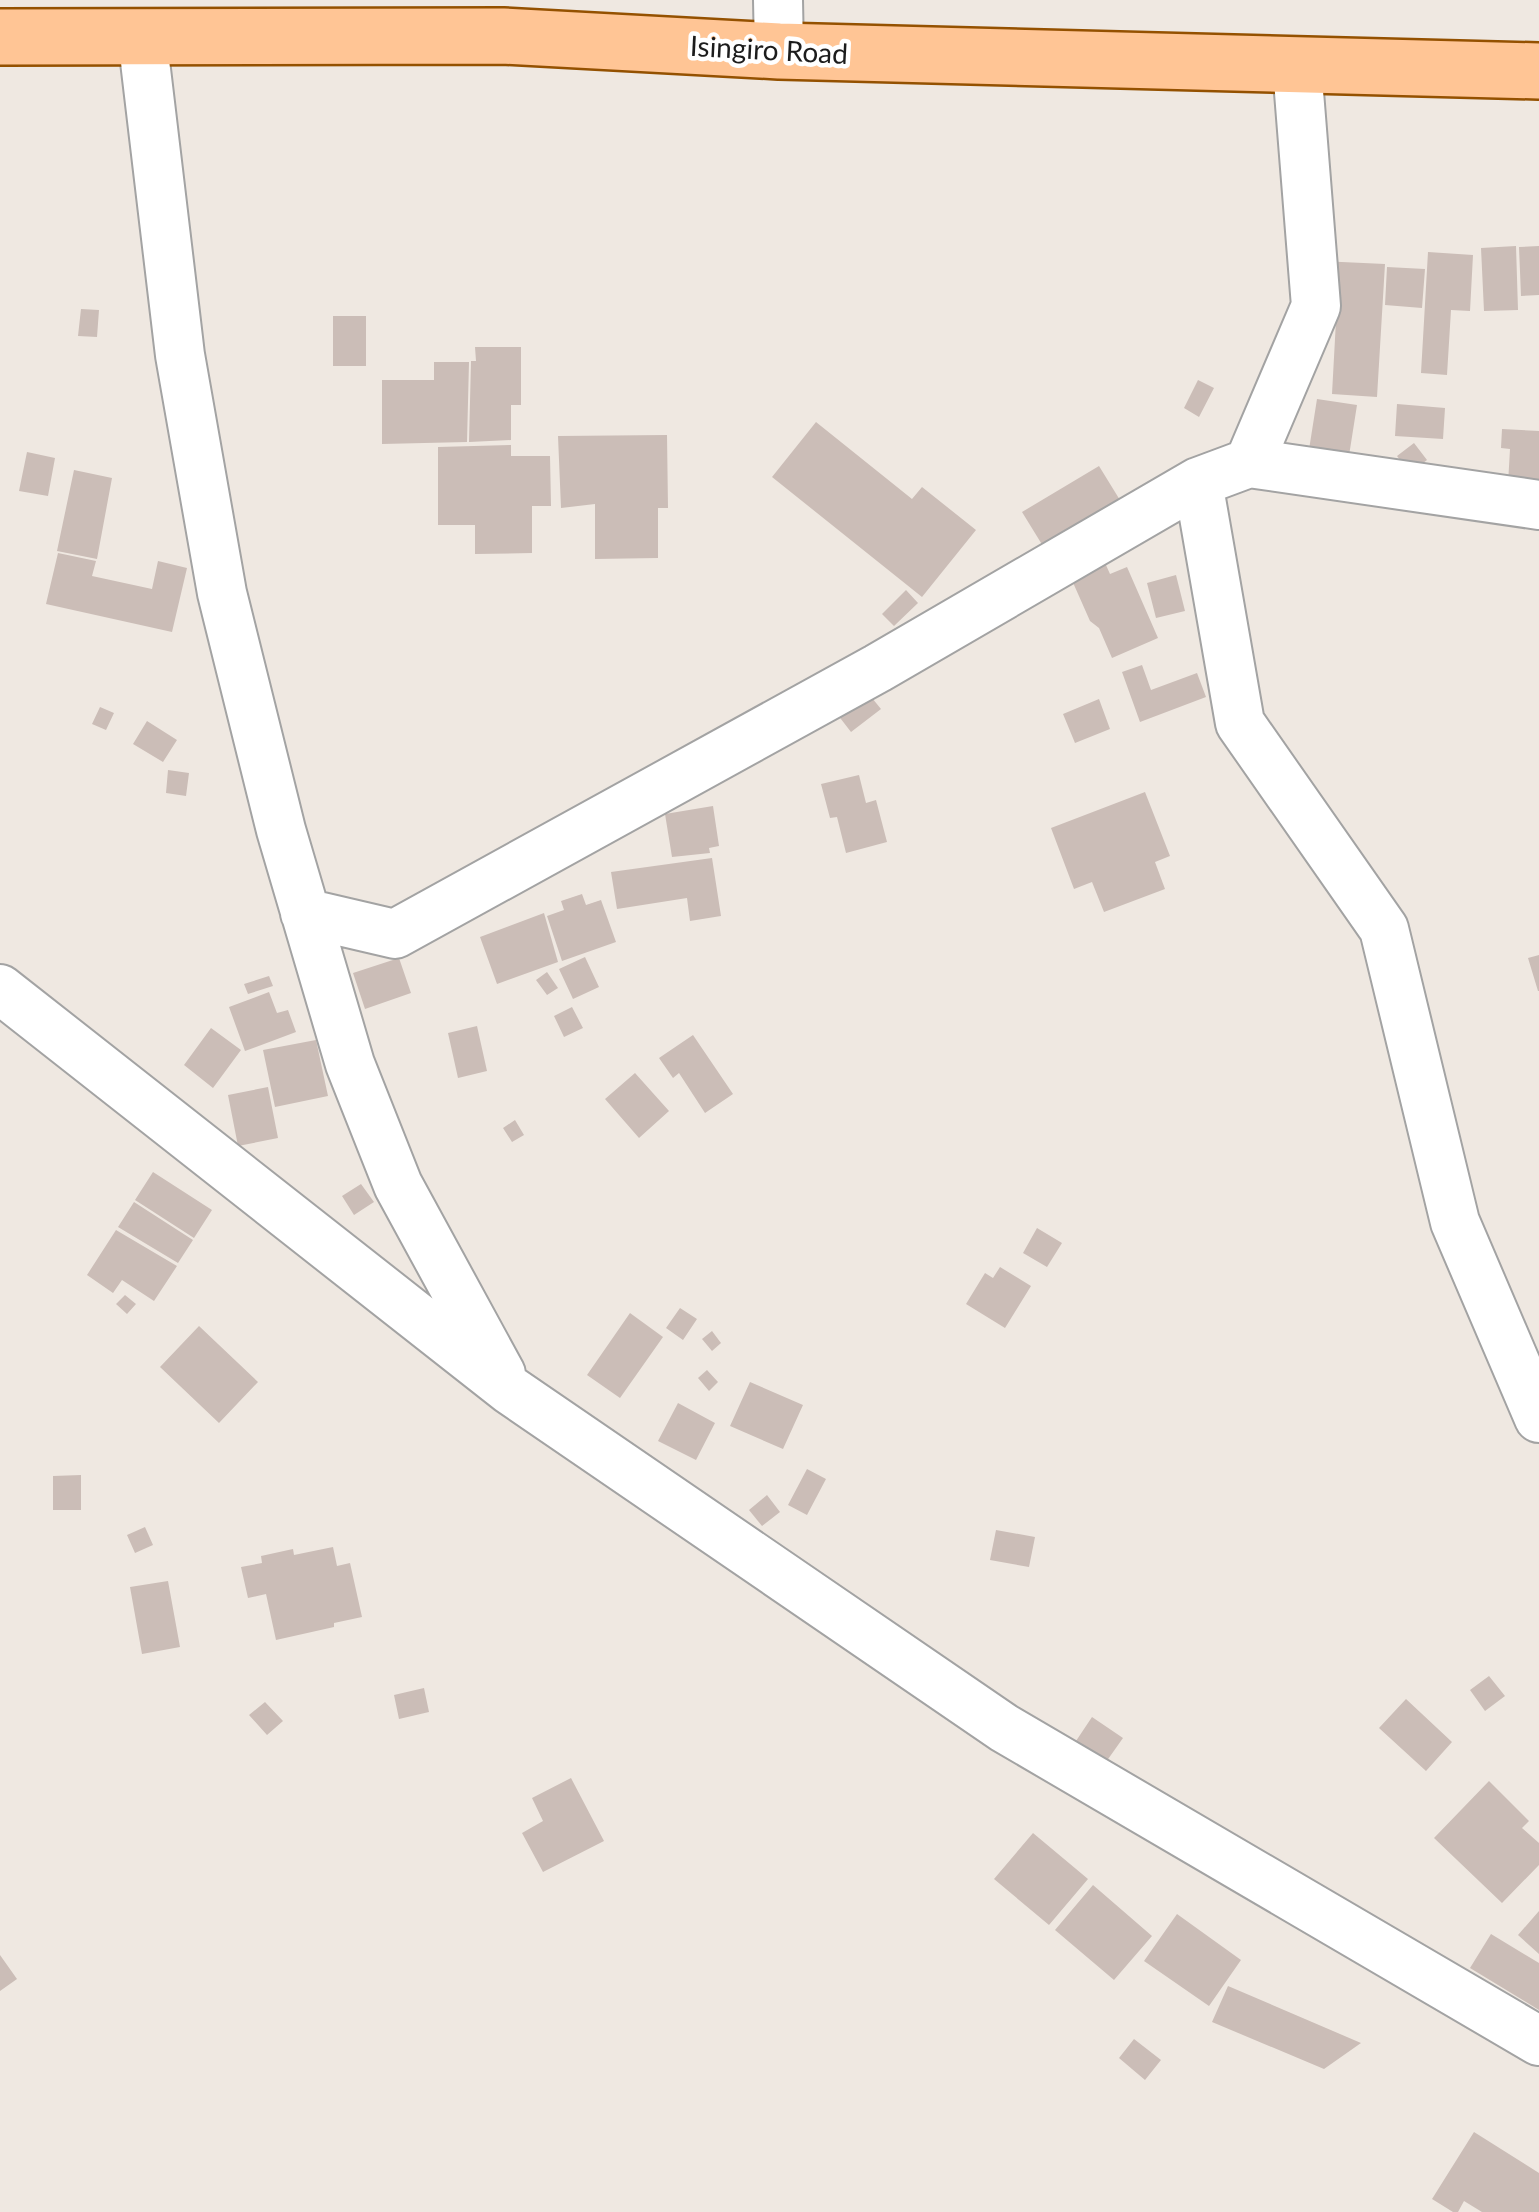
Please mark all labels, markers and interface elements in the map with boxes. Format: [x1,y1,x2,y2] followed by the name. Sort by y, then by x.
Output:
[689,28,849,70] street label: Isingiro Road

